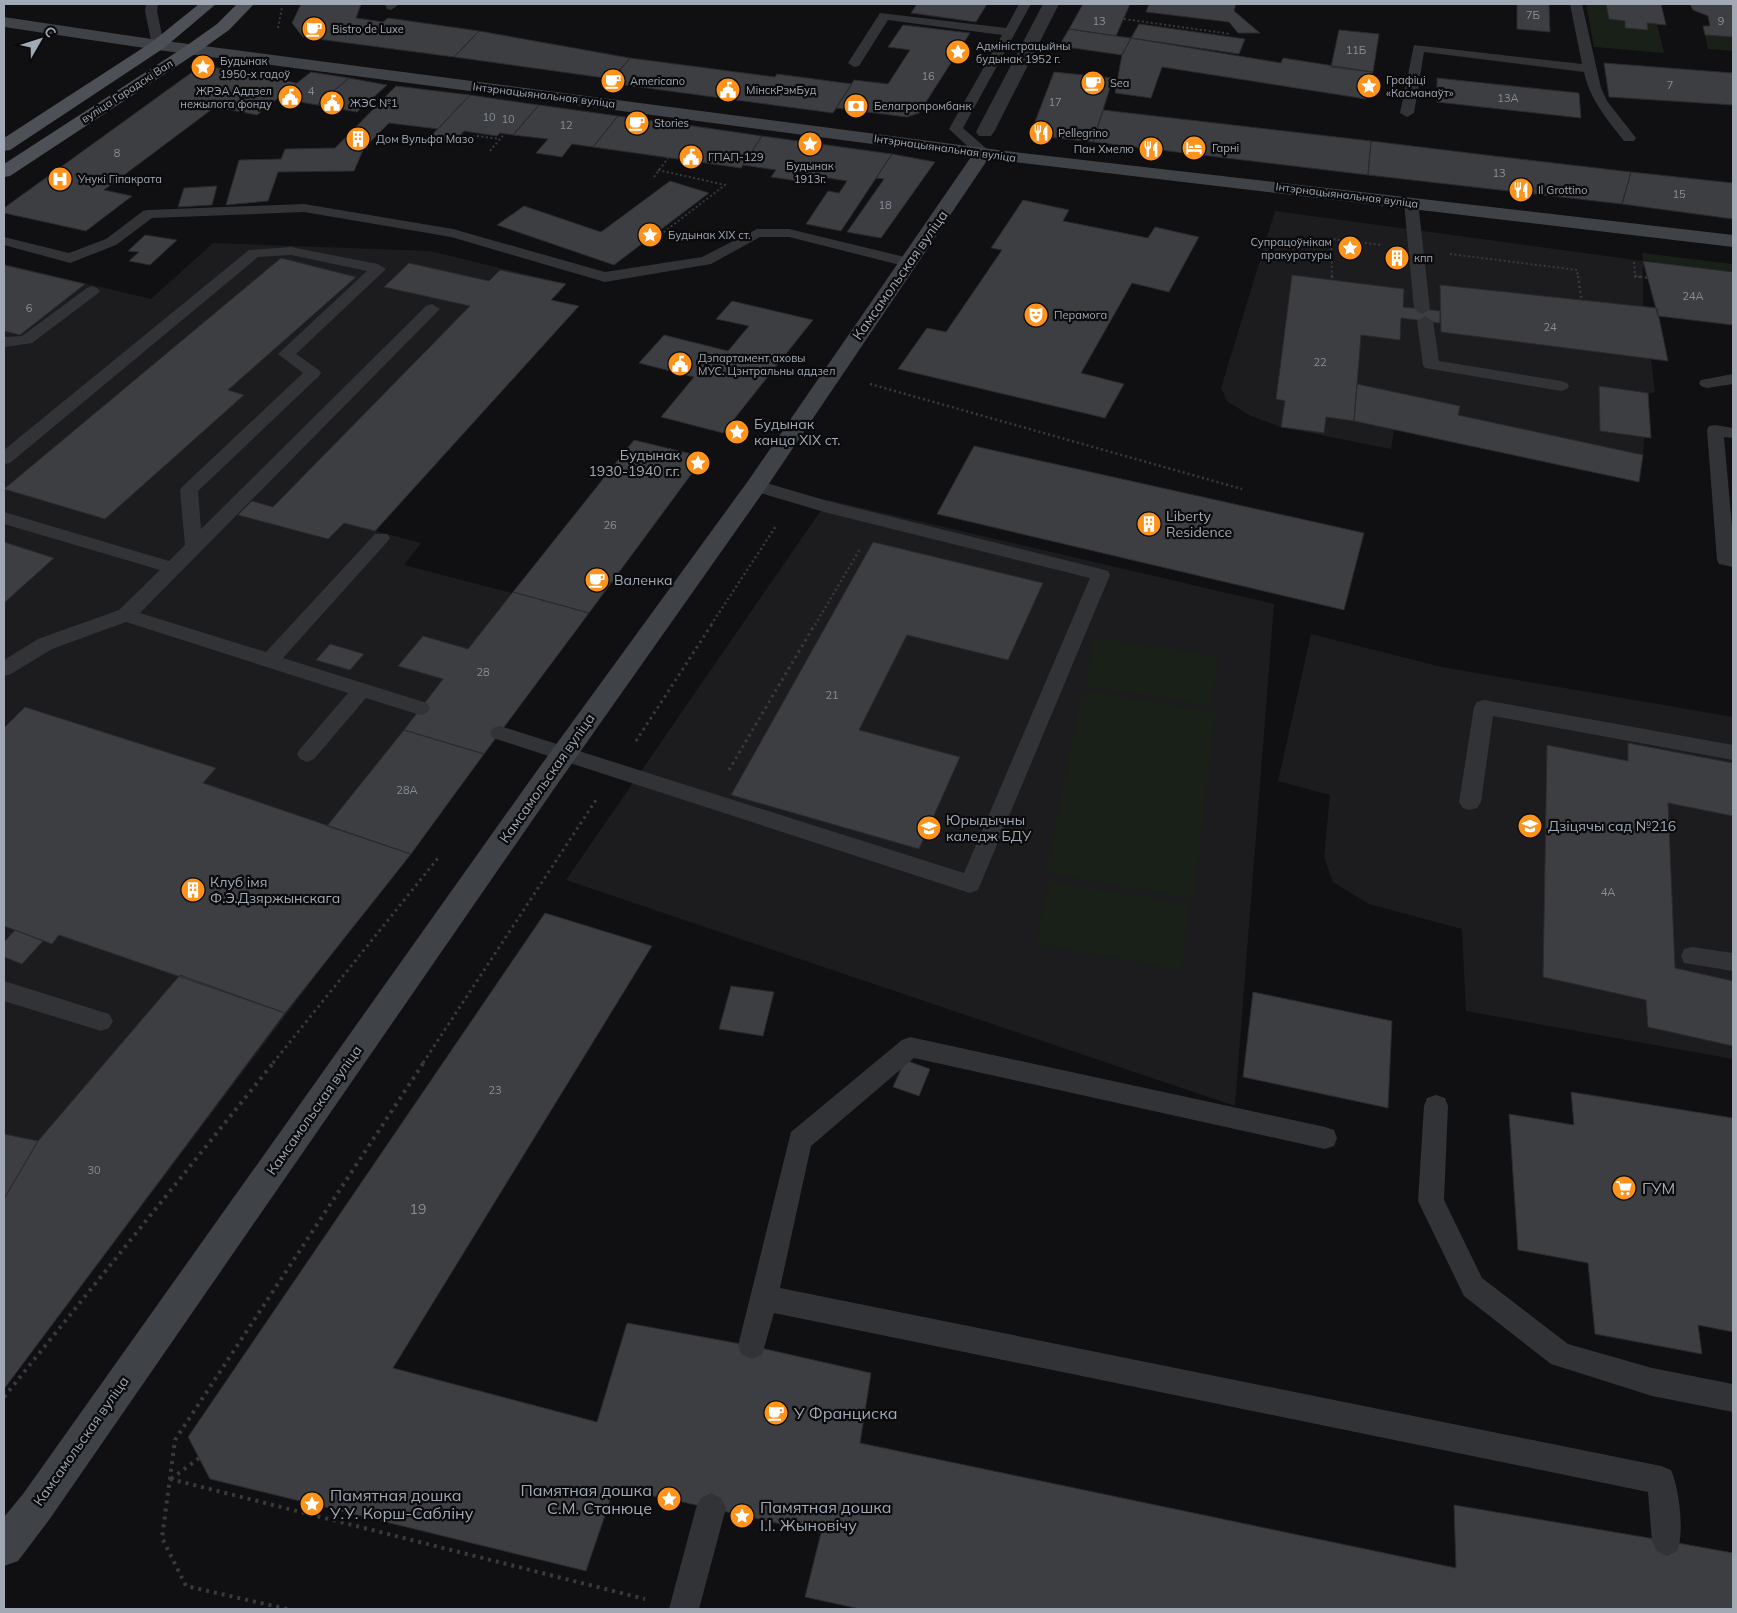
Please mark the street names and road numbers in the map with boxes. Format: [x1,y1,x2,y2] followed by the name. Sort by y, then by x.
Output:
[79,56,175,126] street label: вуліца Гарадскі Вал
[472,79,616,111] street label: Інтэрнацыянальная вуліца
[873,131,1017,165] street label: Інтэрнацыянальная вуліца
[1275,179,1419,211] street label: Інтэрнацыянальная вуліца
[848,207,952,343] street label: Камсамольская вуліца
[495,710,599,846] street label: Камсамольская вуліца
[262,1042,366,1178] street label: Камсамольская вуліца
[29,1373,133,1509] street label: Камсамольская вуліца

